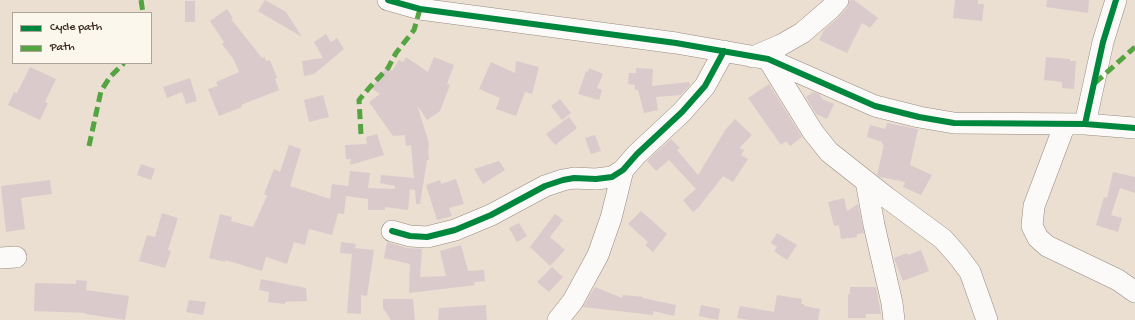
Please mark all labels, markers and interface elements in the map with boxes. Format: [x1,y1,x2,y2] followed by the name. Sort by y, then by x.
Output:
[12,12,152,64] legend
[50,21,102,35] text: Cycle path
[50,41,75,55] text: Path

